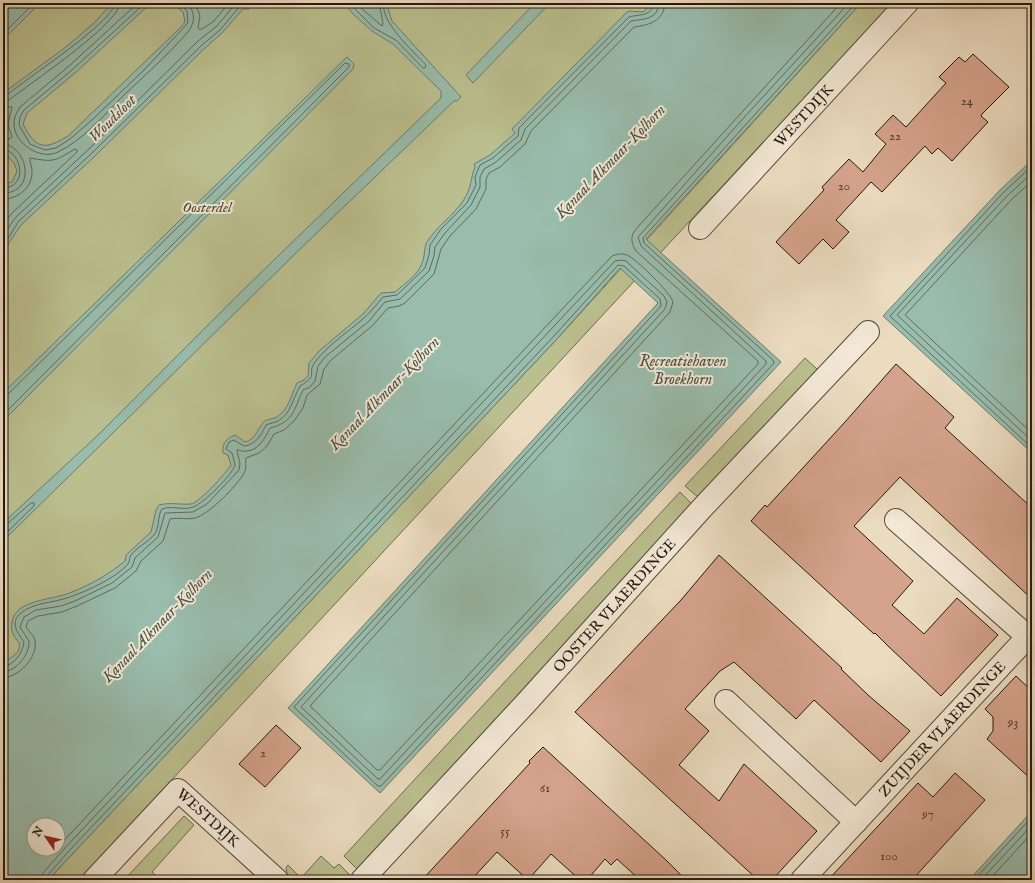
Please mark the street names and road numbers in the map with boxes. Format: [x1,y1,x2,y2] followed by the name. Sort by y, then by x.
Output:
[770,80,837,151] street label: WESTDIJK
[549,534,680,676] street label: OOSTER VLAERDINGE
[874,657,1010,801] street label: ZUIJDER VLAERDINGE
[173,784,244,851] street label: WESTDIJK

